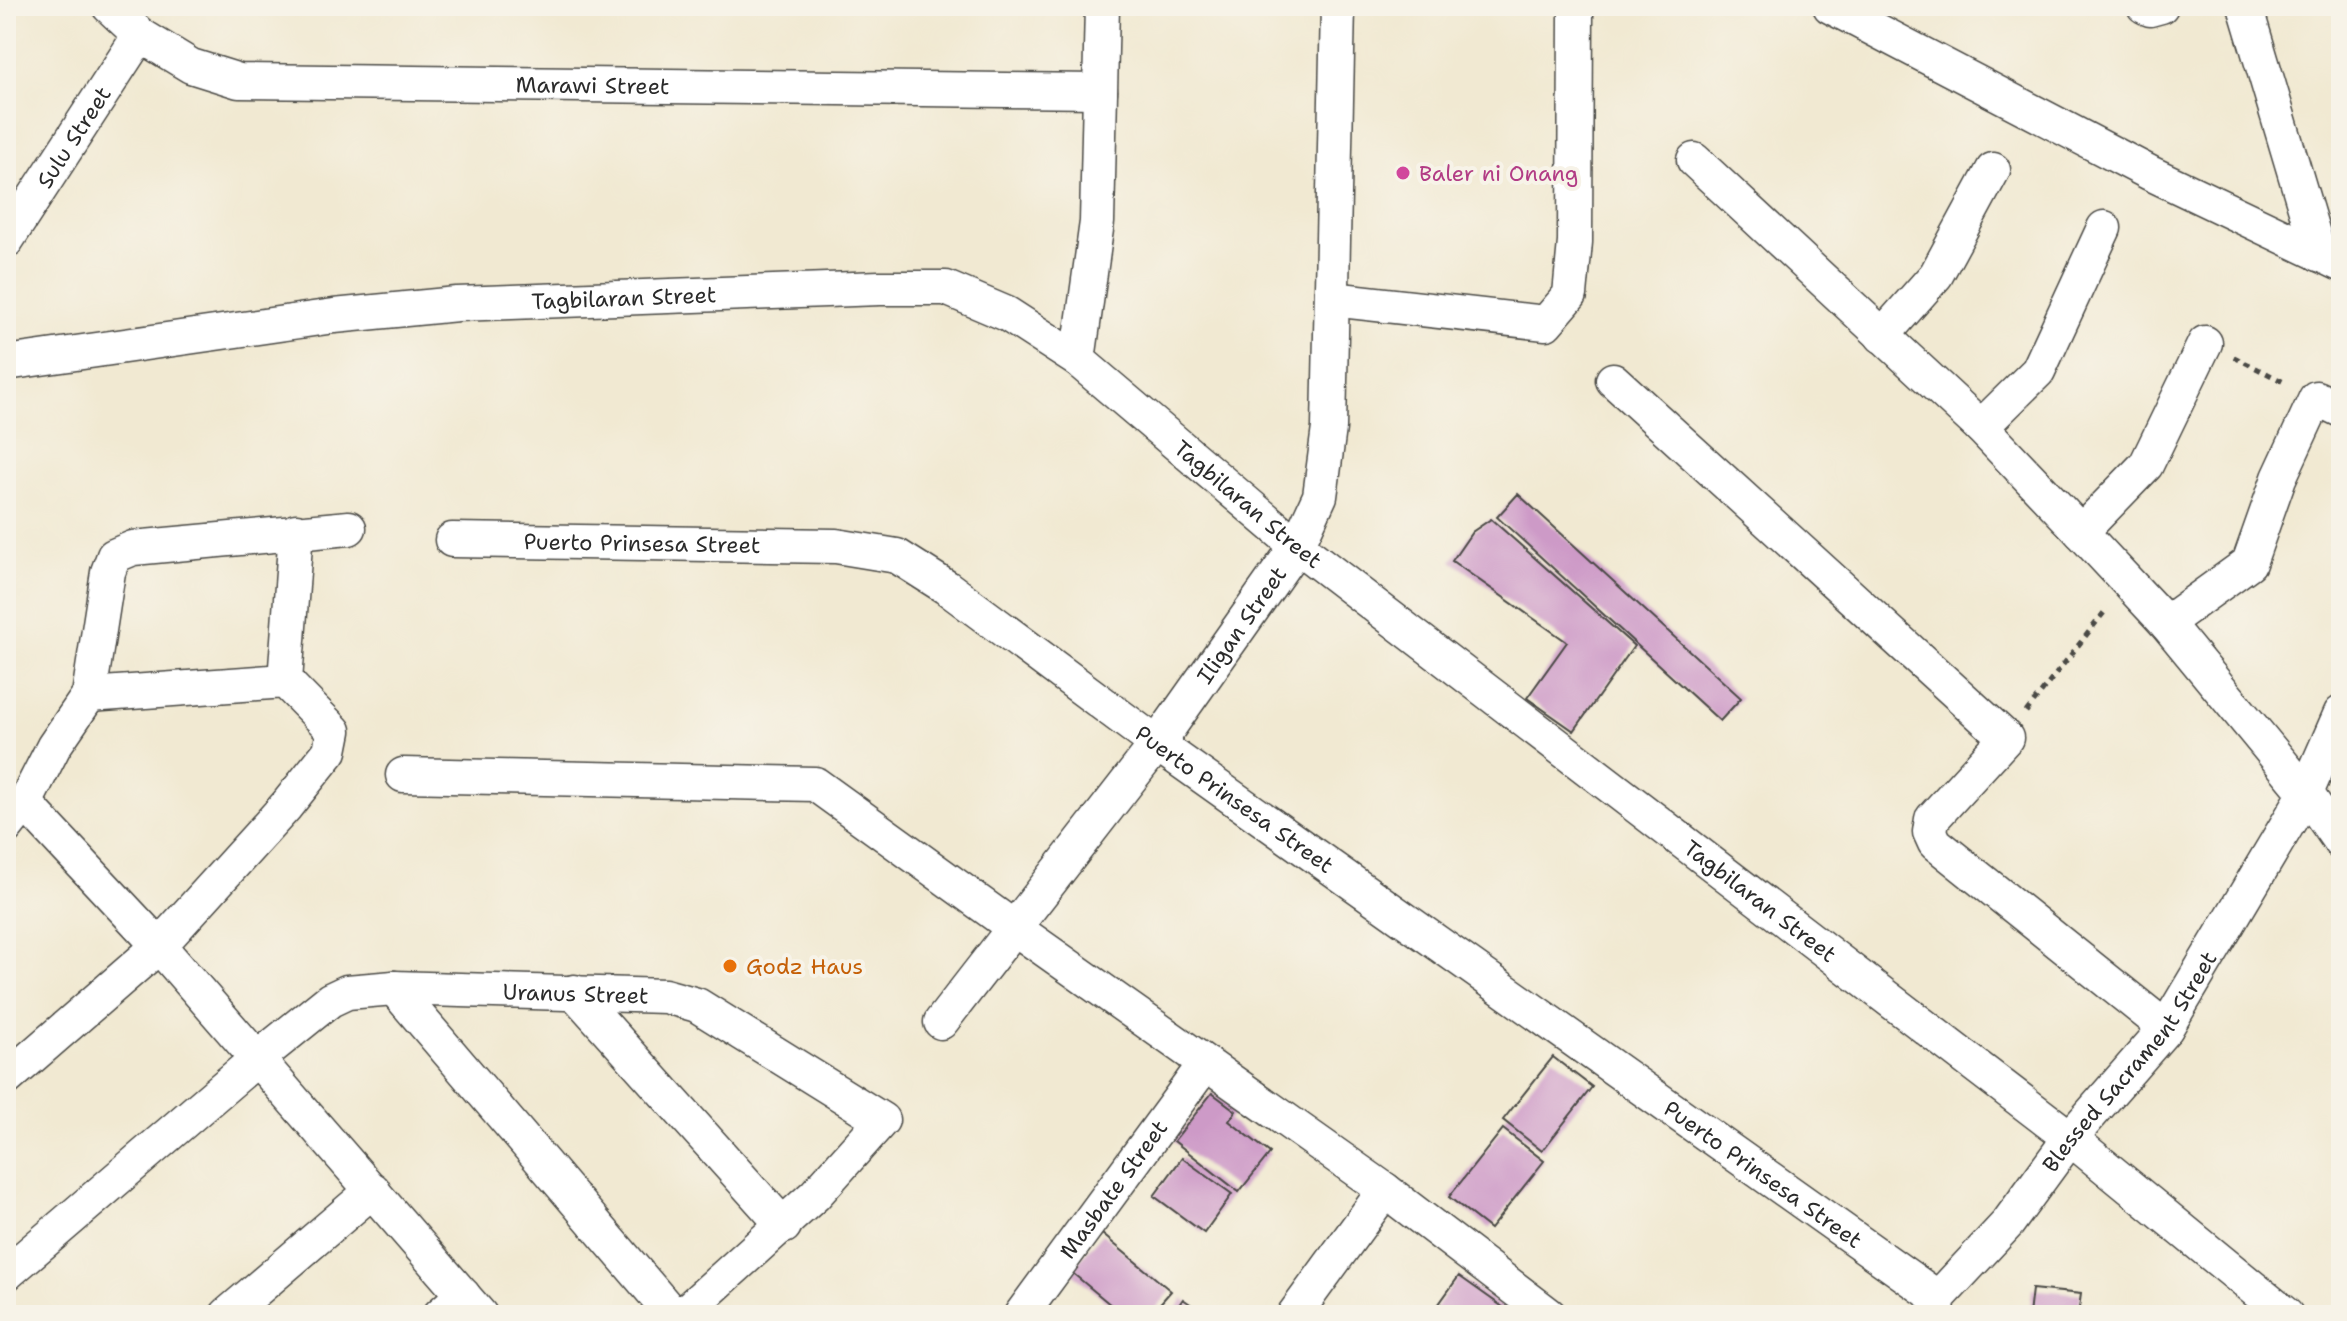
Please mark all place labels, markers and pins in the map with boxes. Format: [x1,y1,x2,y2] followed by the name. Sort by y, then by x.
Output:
[1419,159,1578,188] place label: Baler ni Onang
[1394,164,1412,182] marker: Baler ni Onang
[746,952,863,981] place label: Godz Haus
[721,957,739,975] marker: Godz Haus

